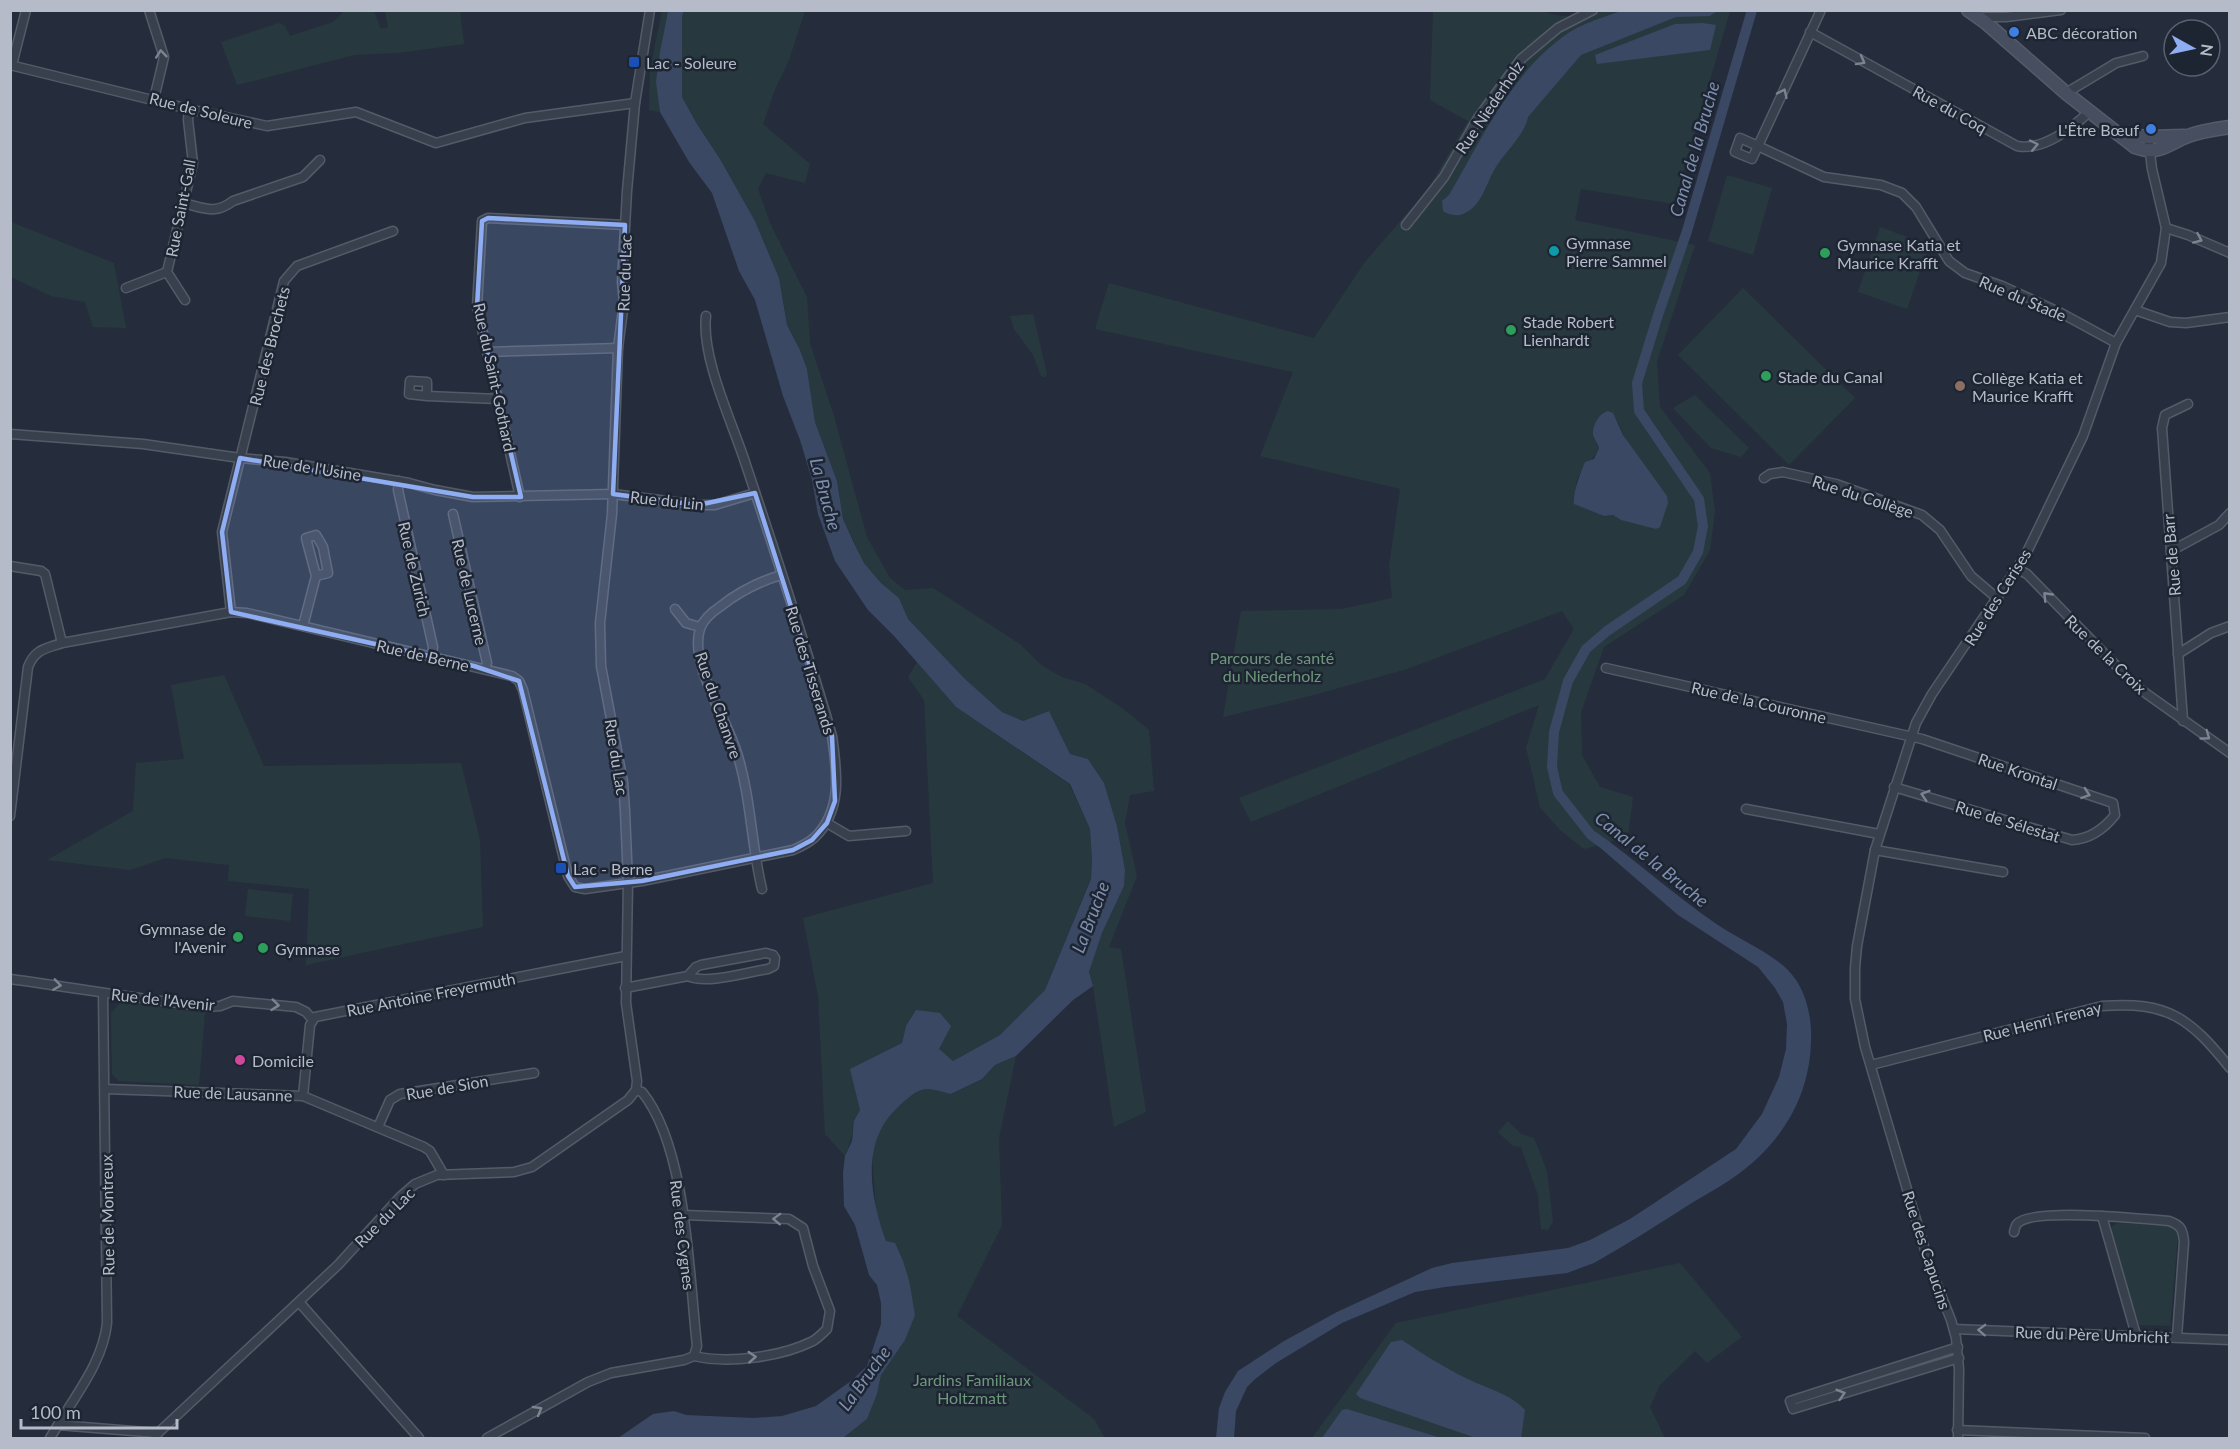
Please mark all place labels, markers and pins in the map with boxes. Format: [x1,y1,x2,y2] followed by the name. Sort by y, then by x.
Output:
[2026,23,2137,42] place label: ABC décoration
[2007,25,2021,39] marker: ABC décoration
[646,53,737,72] place label: Lac - Soleure
[627,55,641,69] marker: Lac - Soleure
[2058,120,2139,139] place label: L'Être Bœuf
[2144,122,2158,136] marker: L'Être Bœuf
[1566,233,1667,270] place label: Gymnase Pierre Sammel
[1837,235,1961,272] place label: Gymnase Katia et Maurice Krafft
[1547,244,1561,258] marker: Gymnase Pierre Sammel
[1818,246,1832,260] marker: Gymnase Katia et Maurice Krafft
[1523,312,1614,349] place label: Stade Robert Lienhardt
[1504,323,1518,337] marker: Stade Robert Lienhardt
[1778,367,1883,386] place label: Stade du Canal
[1972,368,2083,405] place label: Collège Katia et Maurice Krafft
[1759,369,1773,383] marker: Stade du Canal
[1953,379,1967,393] marker: Collège Katia et Maurice Krafft
[573,859,653,878] place label: Lac - Berne
[554,861,568,875] marker: Lac - Berne
[139,919,226,956] place label: Gymnase de l'Avenir
[231,930,245,944] marker: Gymnase de l'Avenir
[275,939,340,958] place label: Gymnase
[256,941,270,955] marker: Gymnase
[252,1051,314,1070] place label: Domicile
[233,1053,247,1067] marker: Domicile

